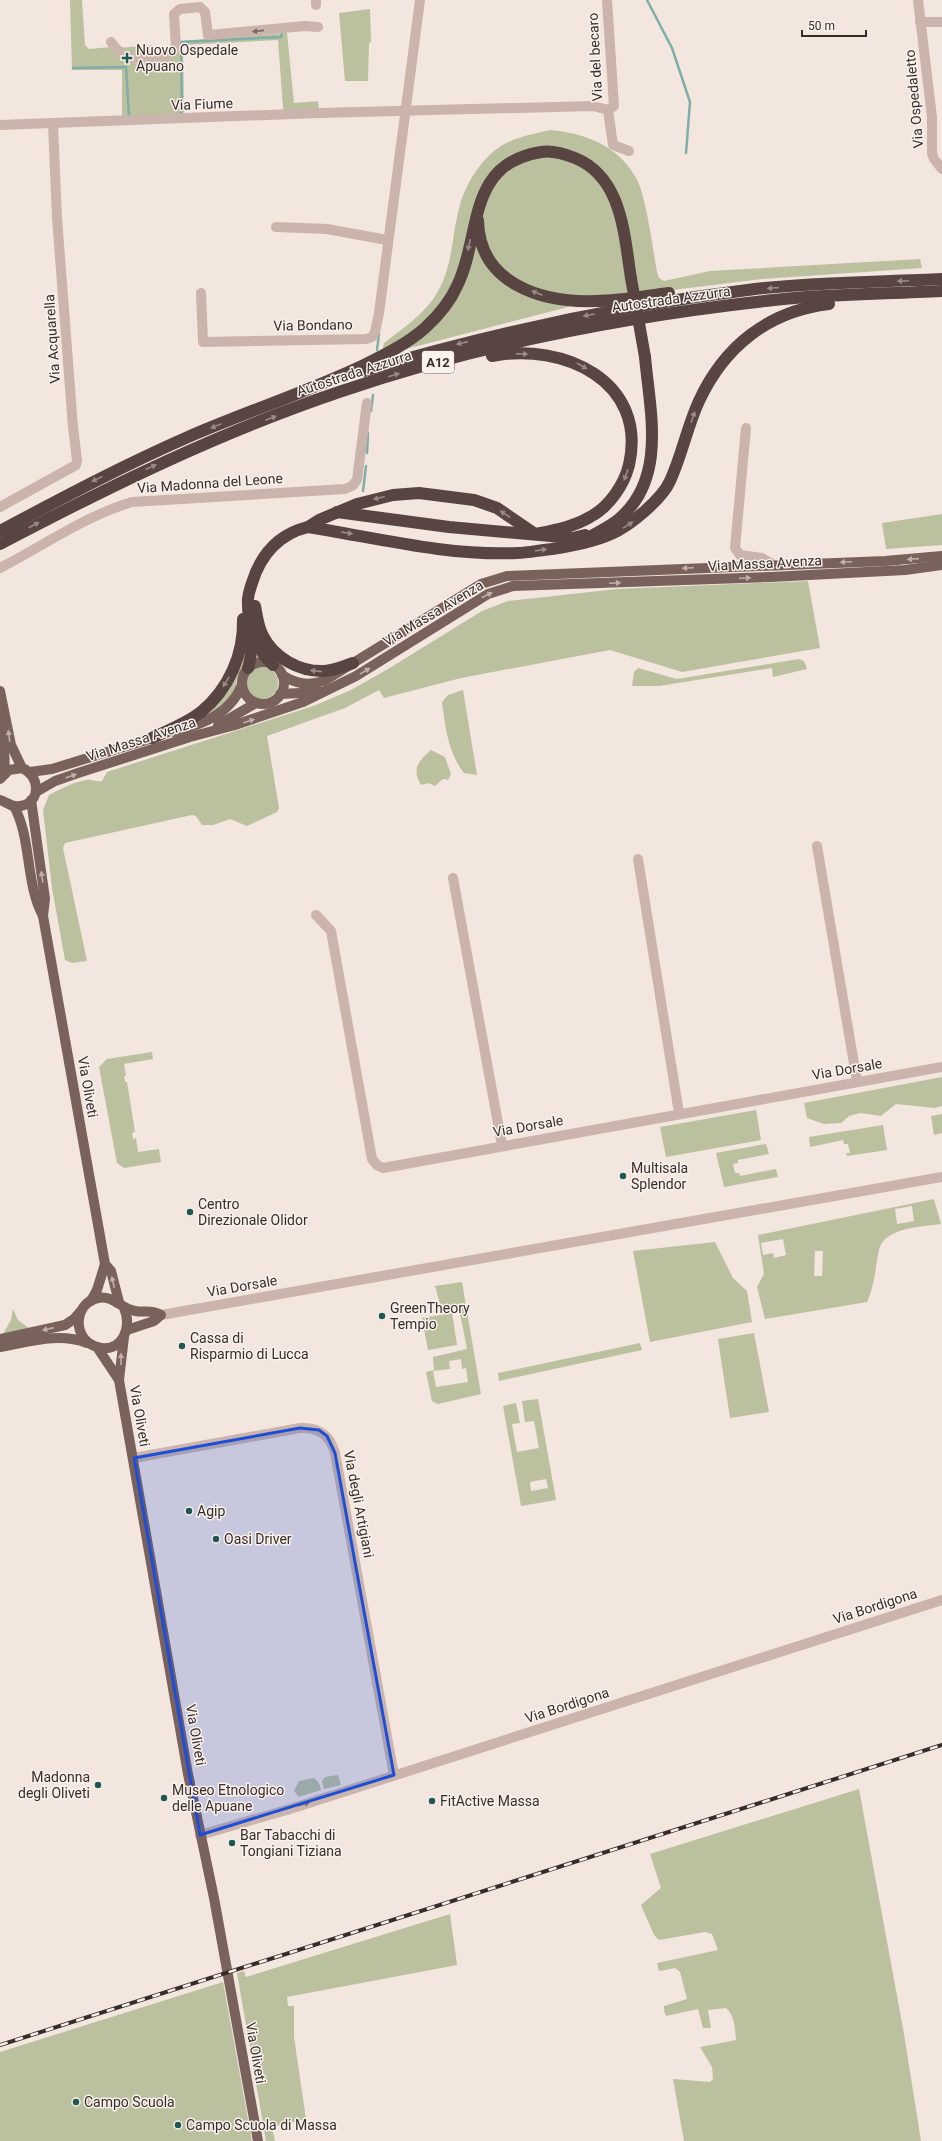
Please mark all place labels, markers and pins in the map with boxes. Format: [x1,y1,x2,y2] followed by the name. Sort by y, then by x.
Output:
[136,42,238,74] place label: Nuovo Ospedale Apuano
[121,52,133,64] marker: Nuovo Ospedale Apuano
[631,1160,688,1192] place label: Multisala Splendor
[618,1171,628,1181] marker: Multisala Splendor
[198,1196,308,1228] place label: Centro Direzionale Olidor
[185,1207,195,1217] marker: Centro Direzionale Olidor
[390,1300,470,1332] place label: GreenTheory Tempio
[377,1311,387,1321] marker: GreenTheory Tempio
[190,1330,309,1362] place label: Cassa di Risparmio di Lucca
[177,1341,187,1351] marker: Cassa di Risparmio di Lucca
[197,1503,225,1519] place label: Agip
[184,1506,194,1516] marker: Agip
[224,1531,292,1547] place label: Oasi Driver
[211,1534,221,1544] marker: Oasi Driver
[18,1769,90,1801] place label: Madonna degli Oliveti
[93,1780,103,1790] marker: Madonna degli Oliveti
[172,1782,284,1814] place label: Museo Etnologico delle Apuane
[159,1793,169,1803] marker: Museo Etnologico delle Apuane
[440,1793,540,1809] place label: FitActive Massa
[427,1796,437,1806] marker: FitActive Massa
[240,1827,342,1859] place label: Bar Tabacchi di Tongiani Tiziana
[227,1838,237,1848] marker: Bar Tabacchi di Tongiani Tiziana
[84,2094,175,2110] place label: Campo Scuola
[71,2097,81,2107] marker: Campo Scuola
[186,2117,337,2133] place label: Campo Scuola di Massa
[173,2120,183,2130] marker: Campo Scuola di Massa

